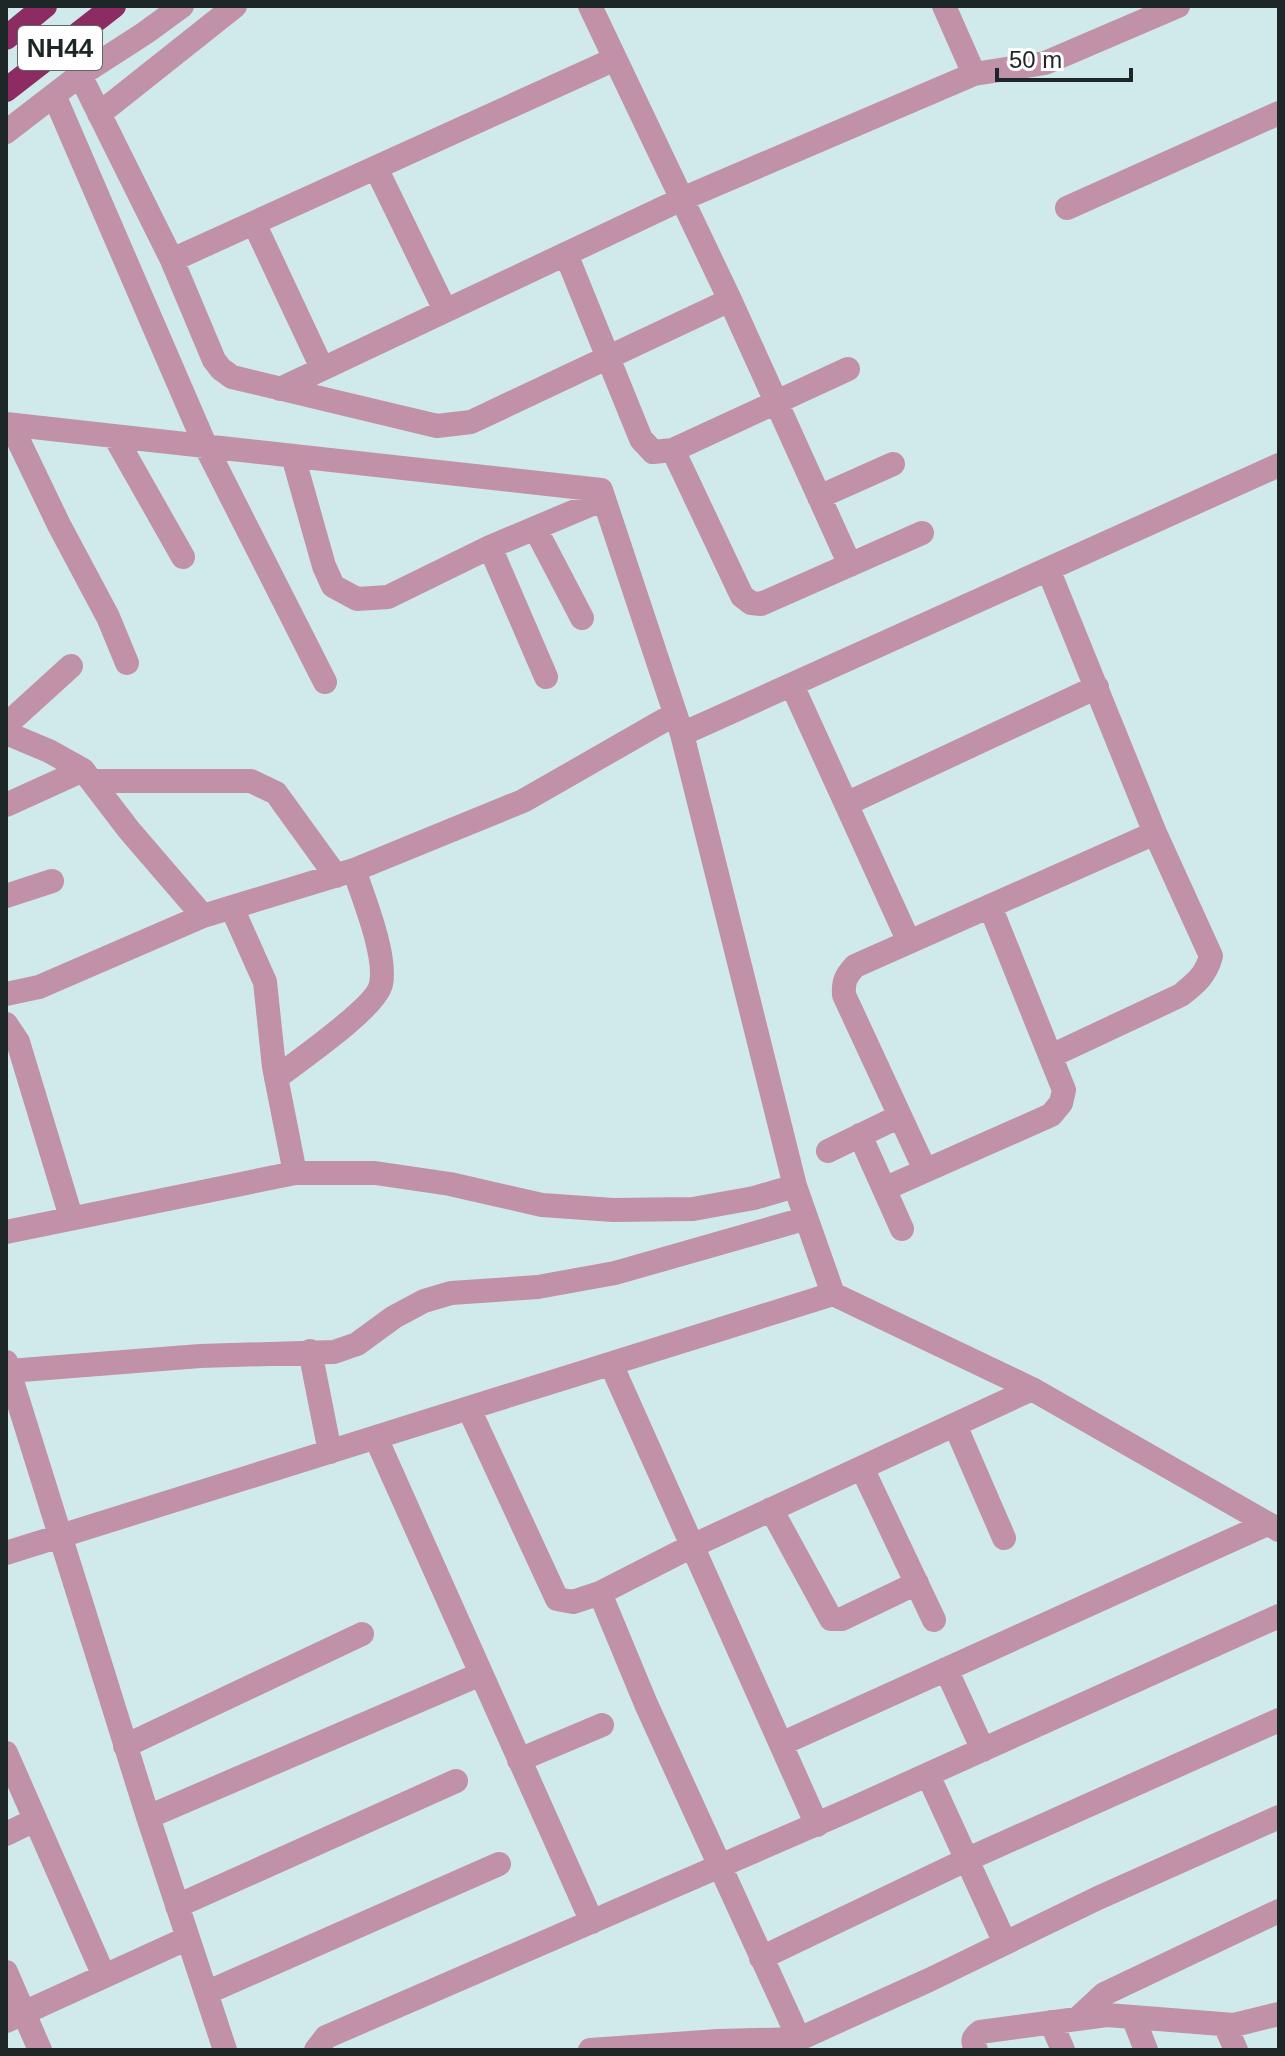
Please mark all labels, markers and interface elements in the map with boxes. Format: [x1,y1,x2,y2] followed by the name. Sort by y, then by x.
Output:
[18,26,102,70] road number: NH44
[997,32,1131,82] scale bar
[1009,46,1062,73] text: 50 m

